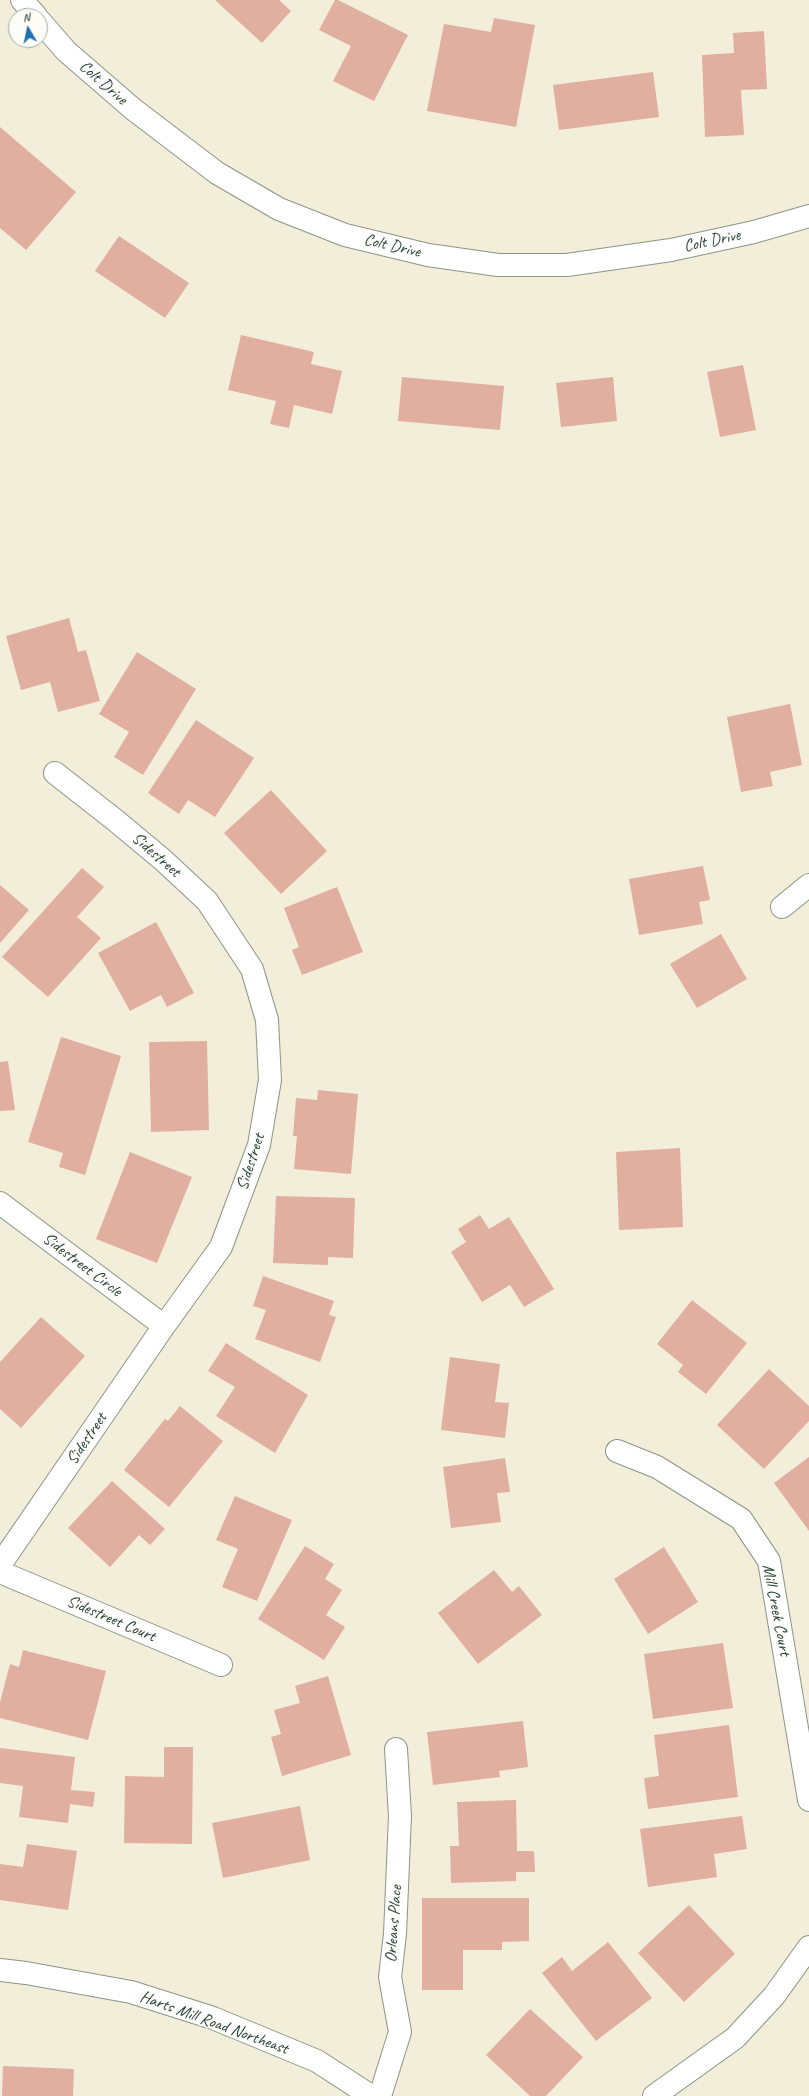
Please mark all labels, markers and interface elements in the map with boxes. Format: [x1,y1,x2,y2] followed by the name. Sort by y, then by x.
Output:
[8,8,48,48] north arrow
[22,10,31,25] text: N
[75,57,131,109] street label: Colt Drive
[682,225,742,257] street label: Colt Drive
[362,230,422,262] street label: Colt Drive
[127,828,185,882] street label: Sidestreet
[232,1131,270,1193] street label: Sidestreet
[38,1229,126,1301] street label: Sidestreet Circle
[62,1409,112,1469] street label: Sidestreet
[757,1562,795,1658] street label: Mill Creek Court
[64,1591,158,1647] street label: Sidestreet Court
[381,1885,407,1963] street label: Orleans Place
[137,1987,291,2059] street label: Harts Mill Road Northeast

